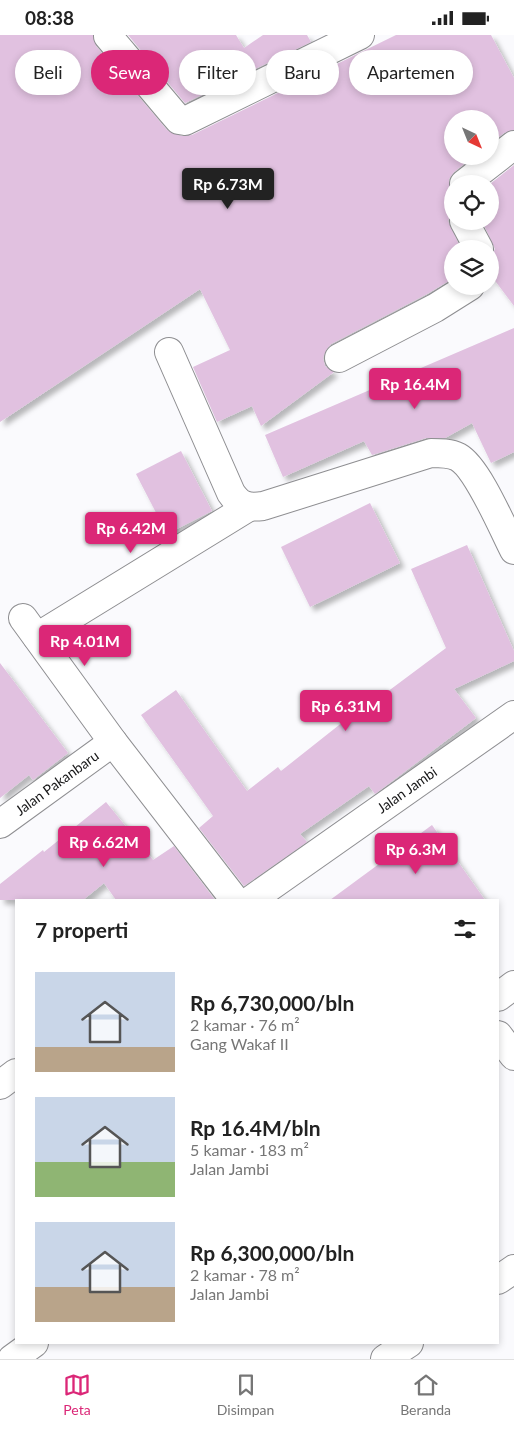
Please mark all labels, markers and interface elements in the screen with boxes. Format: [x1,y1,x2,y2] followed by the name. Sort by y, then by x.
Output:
[25,6,74,29] text: 08:38
[15,50,81,95] chip: Beli
[91,50,169,95] chip: Sewa
[179,50,256,95] chip: Filter
[266,50,339,95] chip: Baru
[349,50,473,95] chip: Apartemen
[444,110,499,165] north arrow
[444,110,499,295] map controls
[176,167,280,210] pin: Rp 6.73M
[193,174,263,193] text: Rp 6.73M
[444,175,499,230] button: locate
[444,240,499,295] button: layers
[363,367,467,410] pin: Rp 16.4M
[380,374,450,393] text: Rp 16.4M
[79,511,183,554] pin: Rp 6.42M
[96,518,166,537] text: Rp 6.42M
[33,625,137,667] pin: Rp 4.01M
[50,631,120,650] text: Rp 4.01M
[294,689,398,732] pin: Rp 6.31M
[311,696,381,715] text: Rp 6.31M
[12,747,102,819] street label: Jalan Pakanbaru
[374,763,440,816] street label: Jalan Jambi
[52,825,156,868] pin: Rp 6.62M
[69,832,139,851] text: Rp 6.62M
[370,833,462,875] pin: Rp 6.3M
[386,839,446,858] text: Rp 6.3M
[451,915,479,943] icon: filters
[35,917,128,942] text: 7 properti
[190,990,354,1015] text: Rp 6,730,000/bln
[75,992,135,1052] icon: home
[190,1015,300,1034] text: 2 kamar · 76 m²
[190,1034,289,1053] text: Gang Wakaf II
[190,1115,321,1140] text: Rp 16.4M/bln
[75,1117,135,1177] icon: home
[190,1140,309,1159] text: 5 kamar · 183 m²
[190,1159,269,1178] text: Jalan Jambi
[190,1240,354,1265] text: Rp 6,300,000/bln
[75,1242,135,1302] icon: home
[190,1265,300,1284] text: 2 kamar · 78 m²
[190,1284,269,1303] text: Jalan Jambi
[63,1371,91,1418] tab: Peta
[217,1371,274,1418] tab: Disimpan
[400,1371,451,1418] tab: Beranda

